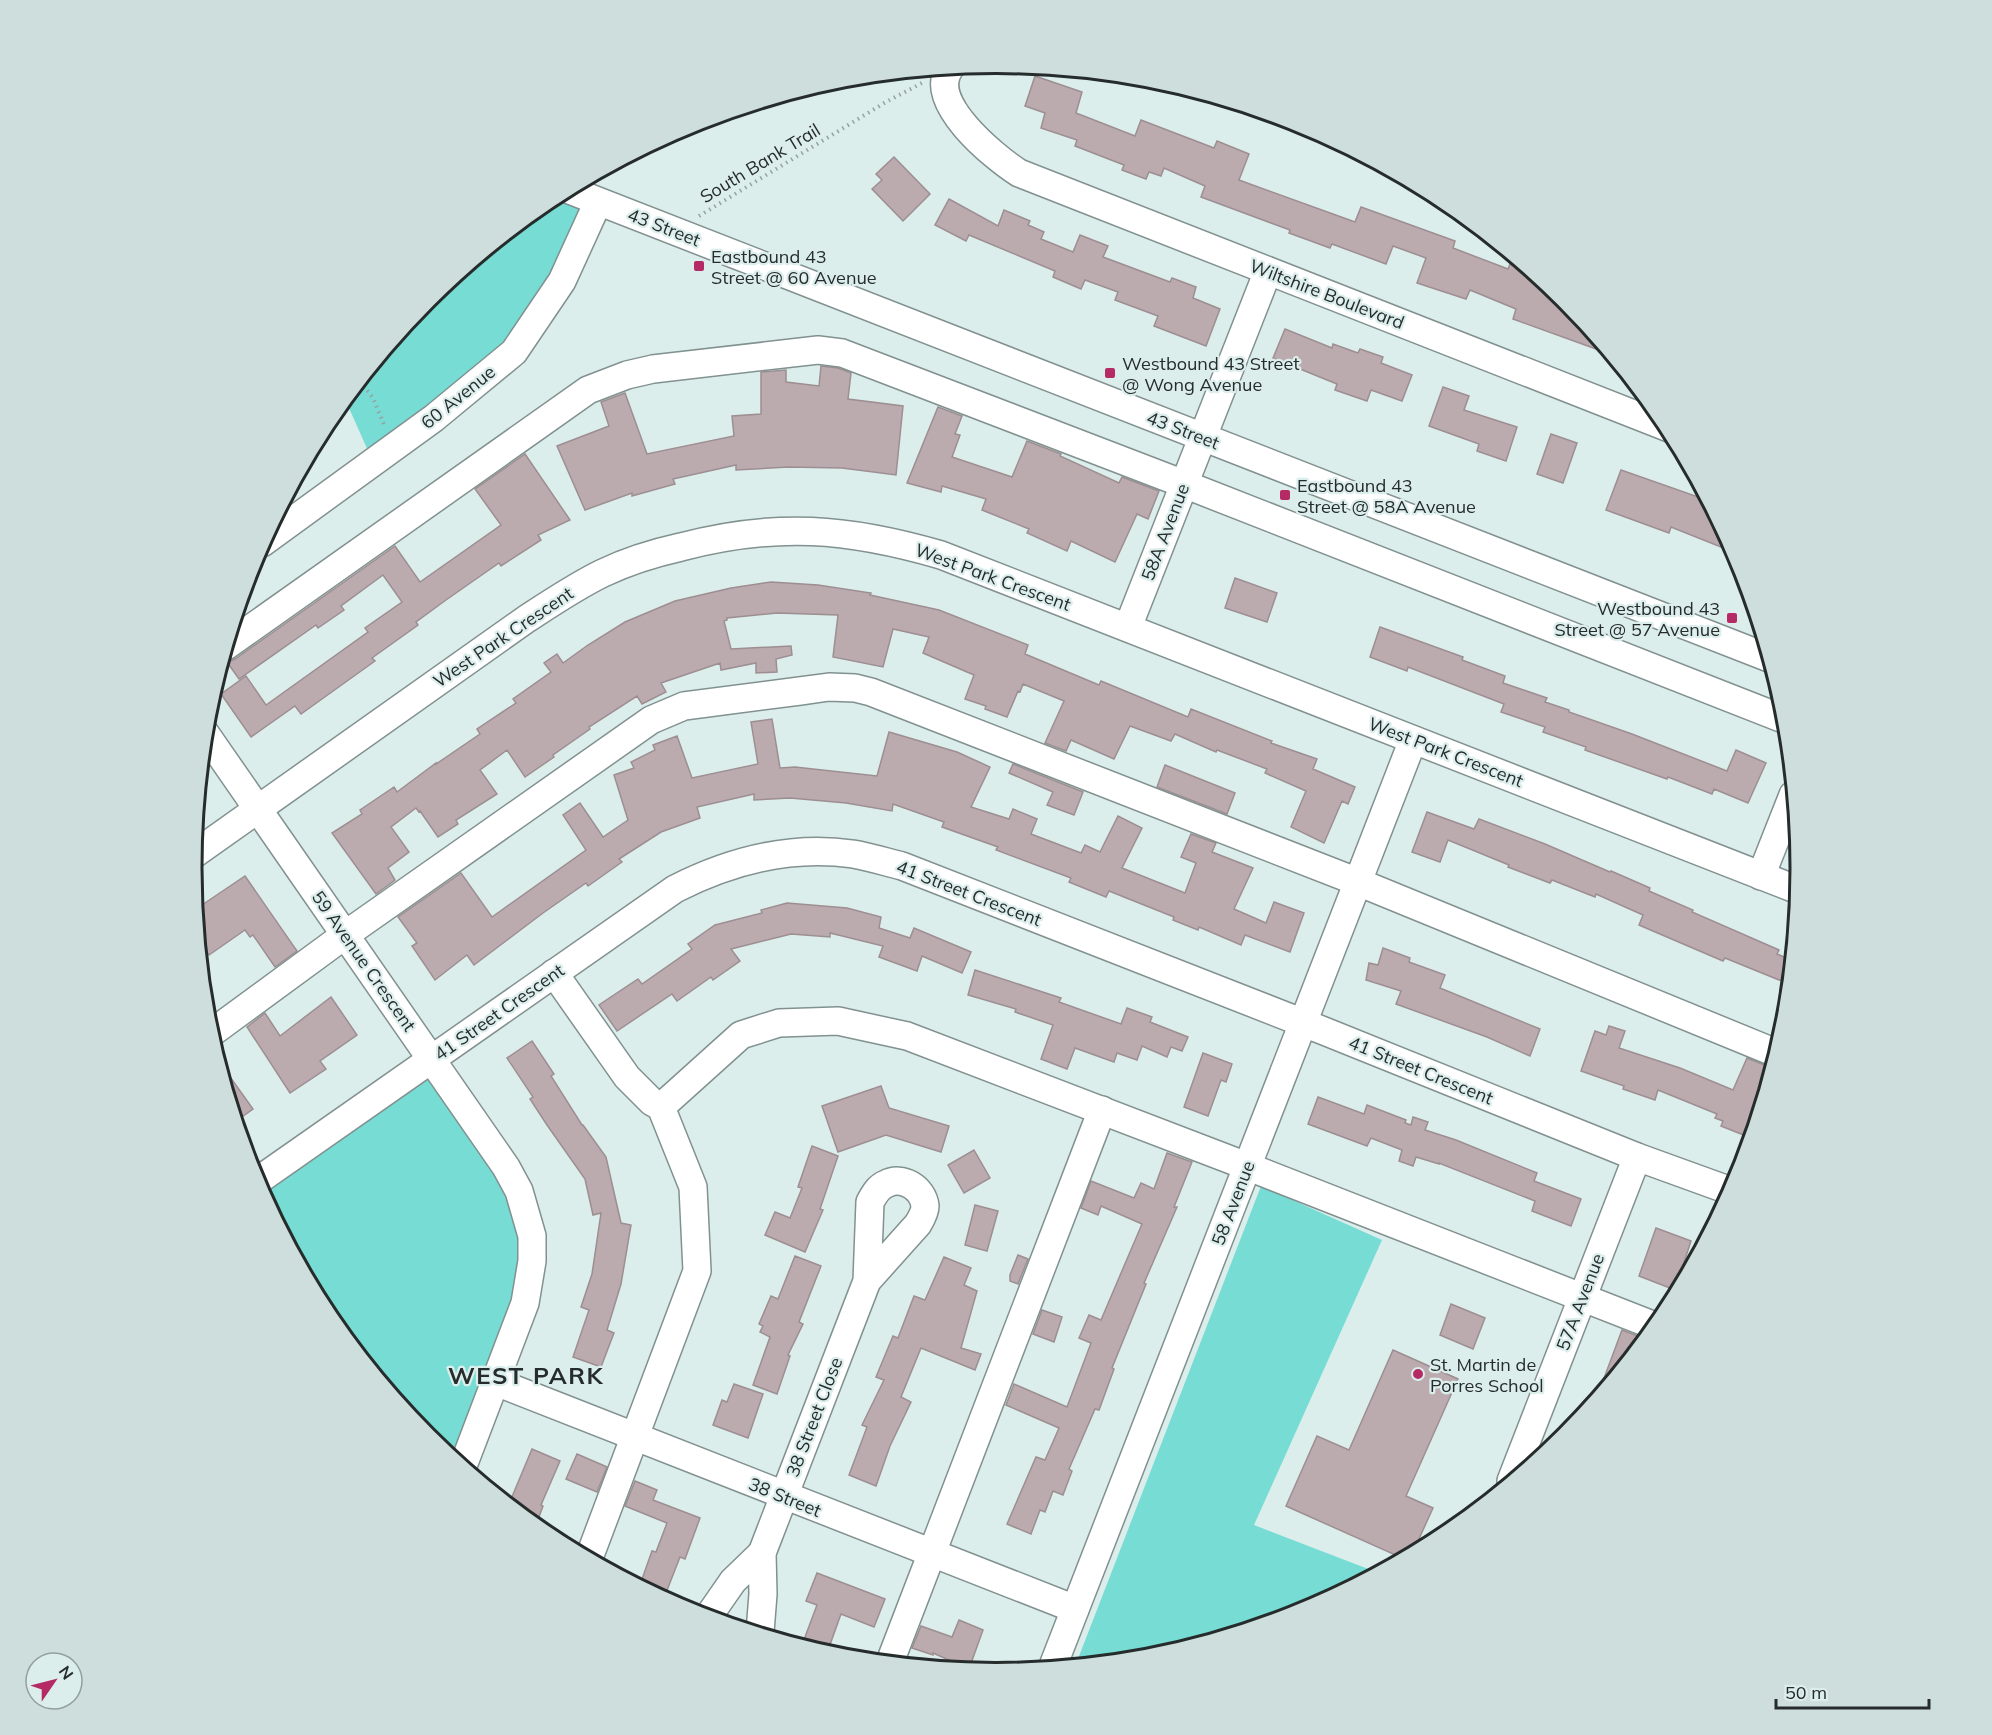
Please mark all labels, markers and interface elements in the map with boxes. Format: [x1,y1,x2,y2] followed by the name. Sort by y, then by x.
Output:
[696,118,824,208] street label: South Bank Trail
[624,203,704,251] street label: 43 Street
[711,245,877,289] place label: Eastbound 43 Street @ 60 Avenue
[1246,254,1408,334] street label: Wiltshire Boulevard
[692,259,706,273] marker: Eastbound 43 Street @ 60 Avenue
[1122,352,1299,396] place label: Westbound 43 Street @ Wong Avenue
[416,360,500,434] street label: 60 Avenue
[1103,366,1117,380] marker: Westbound 43 Street @ Wong Avenue
[1143,406,1223,454] street label: 43 Street
[1297,474,1476,518] place label: Eastbound 43 Street @ 58A Avenue
[1136,480,1194,584] street label: 58A Avenue
[1278,488,1292,502] marker: Eastbound 43 Street @ 58A Avenue
[912,538,1074,616] street label: West Park Crescent
[429,582,577,692] street label: West Park Crescent
[1554,597,1720,641] place label: Westbound 43 Street @ 57 Avenue
[1725,611,1739,625] marker: Westbound 43 Street @ 57 Avenue
[1365,712,1527,792] street label: West Park Crescent
[893,855,1045,931] street label: 41 Street Crescent
[307,886,421,1036] street label: 59 Avenue Crescent
[429,959,569,1065] street label: 41 Street Crescent
[1345,1031,1497,1109] street label: 41 Street Crescent
[1206,1157,1260,1249] street label: 58 Avenue
[1551,1250,1609,1354] street label: 57A Avenue
[1430,1353,1543,1397] place label: St. Martin de Porres School
[781,1354,847,1480] street label: 38 Street Close
[448,1360,604,1390] district label: WEST PARK
[1411,1367,1425,1381] marker: St. Martin de Porres School
[745,1472,825,1522] street label: 38 Street
[24,1651,84,1711] north arrow
[55,1662,78,1683] text: N
[1776,1672,1929,1710] scale bar
[1785,1681,1827,1704] text: 50 m

